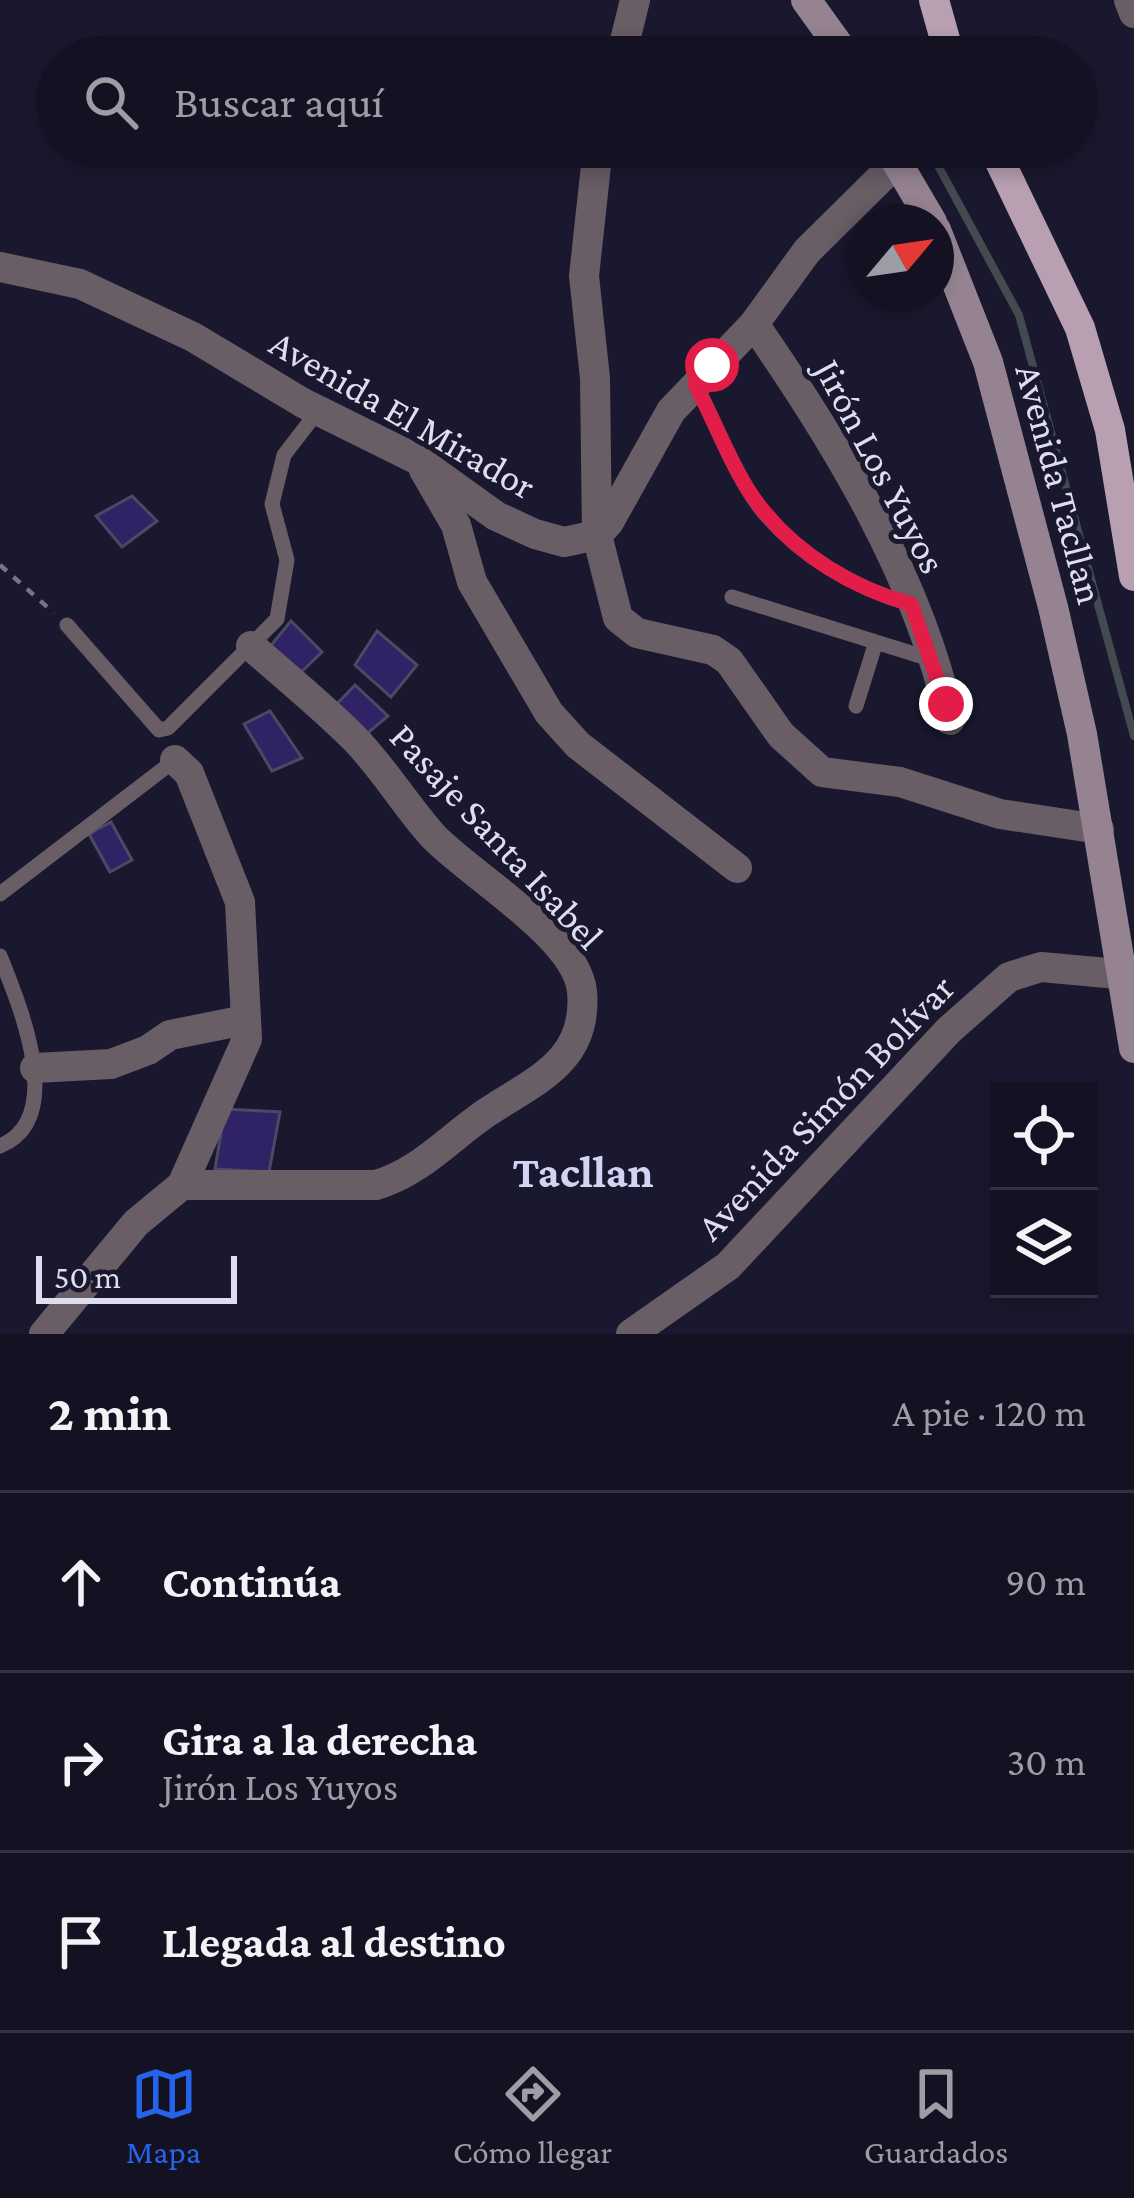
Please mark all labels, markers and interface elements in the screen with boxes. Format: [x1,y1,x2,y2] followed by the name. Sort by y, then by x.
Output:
[36,36,1098,168] search box
[78,69,144,135] icon: search
[174,77,384,127] text: Buscar aquí
[846,204,954,312] north arrow
[263,321,543,508] street label: Avenida El Mirador
[685,338,739,392] route start
[804,349,955,581] street label: Jirón Los Yuyos
[1007,359,1113,609] street label: Avenida Tacllan
[919,677,973,731] route end
[380,714,612,959] street label: Pasaje Santa Isabel
[688,966,963,1248] street label: Avenida Simón Bolívar
[990,1082,1098,1298] map controls
[990,1082,1098,1190] button: locate
[512,1147,654,1197] district label: Tacllan
[990,1190,1098,1298] button: layers
[36,1250,237,1303] scale bar
[54,1258,121,1295] text: 50 m
[48,1384,171,1441] text: 2 min
[892,1391,1086,1434] text: A pie · 120 m
[48,1549,114,1615] icon: ahead
[162,1557,341,1607] text: Continúa
[1005,1560,1086,1603] text: 90 m
[162,1715,477,1765] text: Gira a la derecha
[48,1729,114,1795] icon: right
[1007,1740,1086,1783] text: 30 m
[162,1765,398,1808] text: Jirón Los Yuyos
[48,1909,114,1975] icon: arrive
[162,1917,506,1967] text: Llegada al destino
[126,2061,201,2170] tab: Mapa
[453,2061,612,2170] tab: Cómo llegar
[864,2061,1008,2170] tab: Guardados

